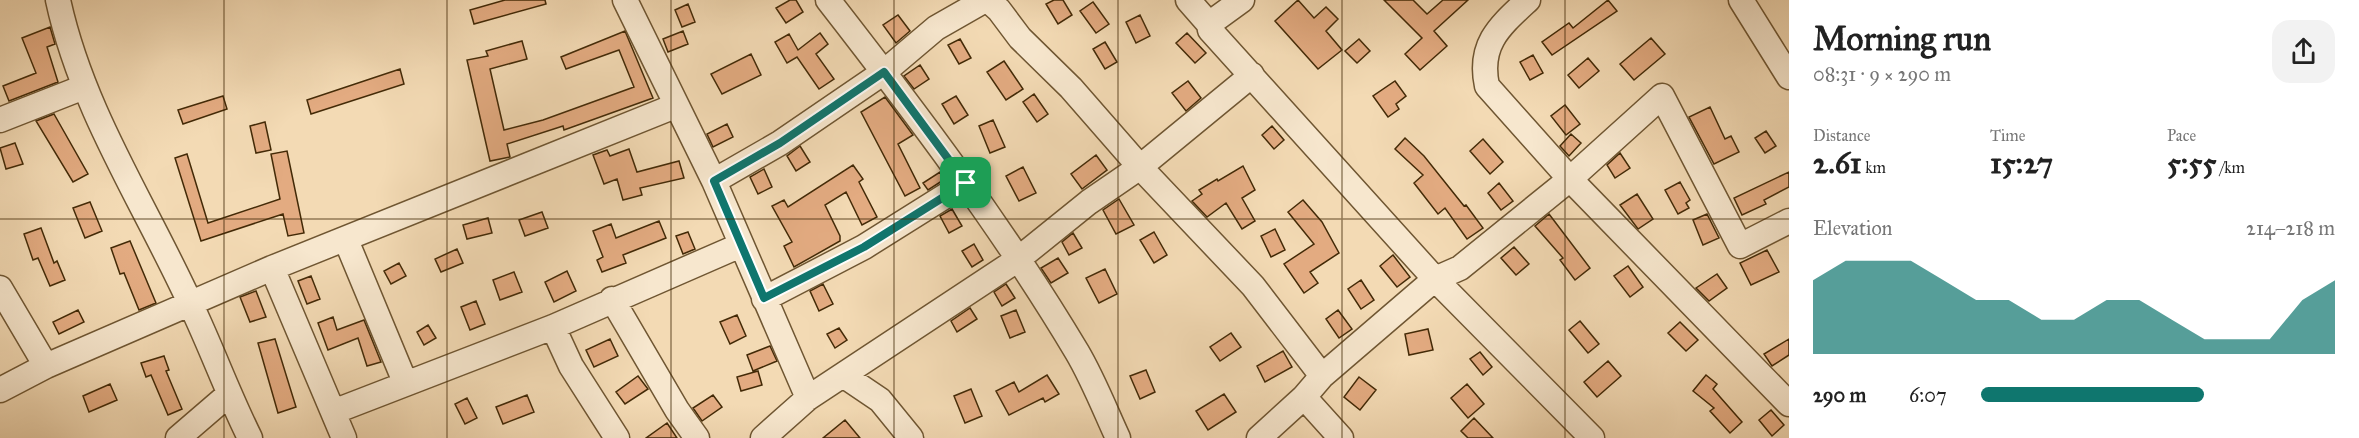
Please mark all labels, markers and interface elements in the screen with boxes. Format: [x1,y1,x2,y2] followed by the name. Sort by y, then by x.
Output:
[1813,19,1991,59] text: Morning run
[2272,20,2335,83] button: share
[1813,62,1951,86] text: 08:31 · 9 × 290 m
[1813,126,1870,145] text: Distance
[1990,126,2025,145] text: Time
[2167,126,2196,145] text: Pace
[1813,145,1862,181] text: 2.61
[1990,145,2053,181] text: 15:27
[2167,145,2216,181] text: 5:55
[940,157,991,208] pin
[1862,158,1886,177] text: km
[2216,158,2245,177] text: /km
[949,166,982,199] icon: arrive
[1813,216,1892,240] text: Elevation
[2246,216,2335,240] text: 214–218 m
[1813,383,1866,407] text: 290 m
[1909,383,1947,407] text: 6:07

